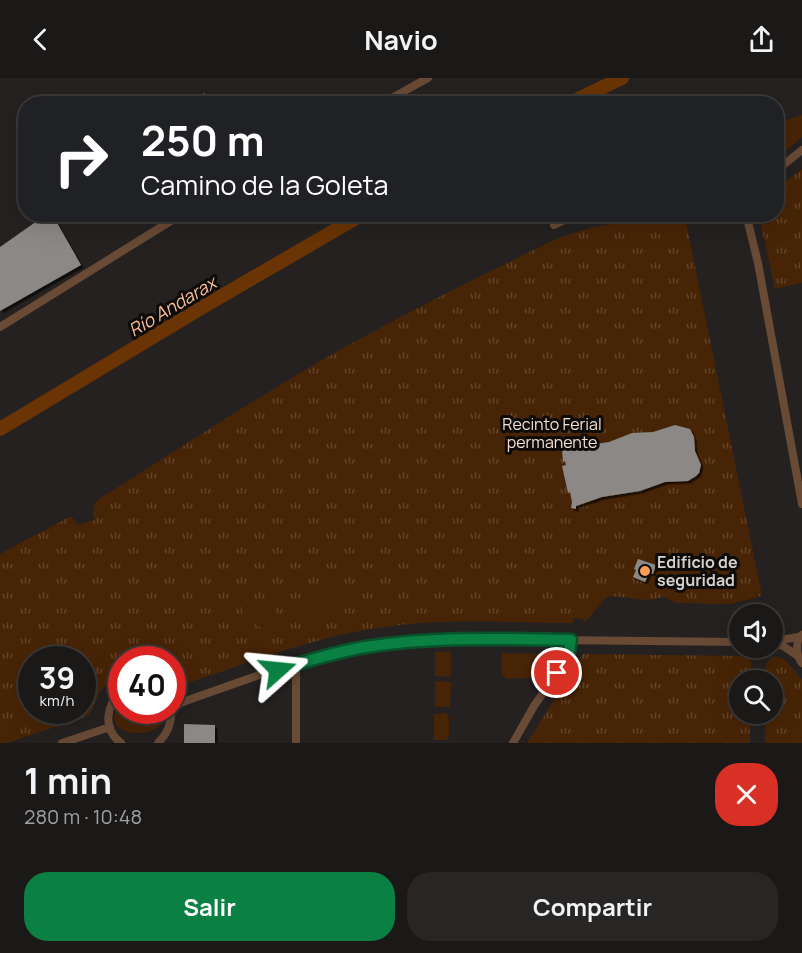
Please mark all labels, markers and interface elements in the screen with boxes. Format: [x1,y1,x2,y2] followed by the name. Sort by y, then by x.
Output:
[364,21,438,58] text: Navio
[24,23,57,56] icon: back
[745,23,778,56] icon: share
[141,111,264,169] text: 250 m
[42,120,120,198] icon: right
[141,166,389,203] text: Camino de la Goleta
[124,269,222,342] water label: Río Andarax
[502,413,602,453] park label: Recinto Ferial permanente
[657,551,738,591] place label: Edificio de seguridad
[638,564,652,578] marker: Edificio de seguridad
[729,604,783,724] map controls
[729,604,783,658] button: sound
[246,638,310,702] position arrow
[108,646,186,724] speed limit sign: 40
[531,647,582,698] pin
[540,656,573,689] icon: arrive
[39,657,75,698] text: 39
[729,670,783,724] button: search
[40,690,74,711] text: km/h
[24,756,112,805] text: 1 min
[715,763,778,826] button: close
[24,803,142,830] text: 280 m · 10:48
[24,872,395,941] button: Salir
[407,872,778,941] button: Compartir

